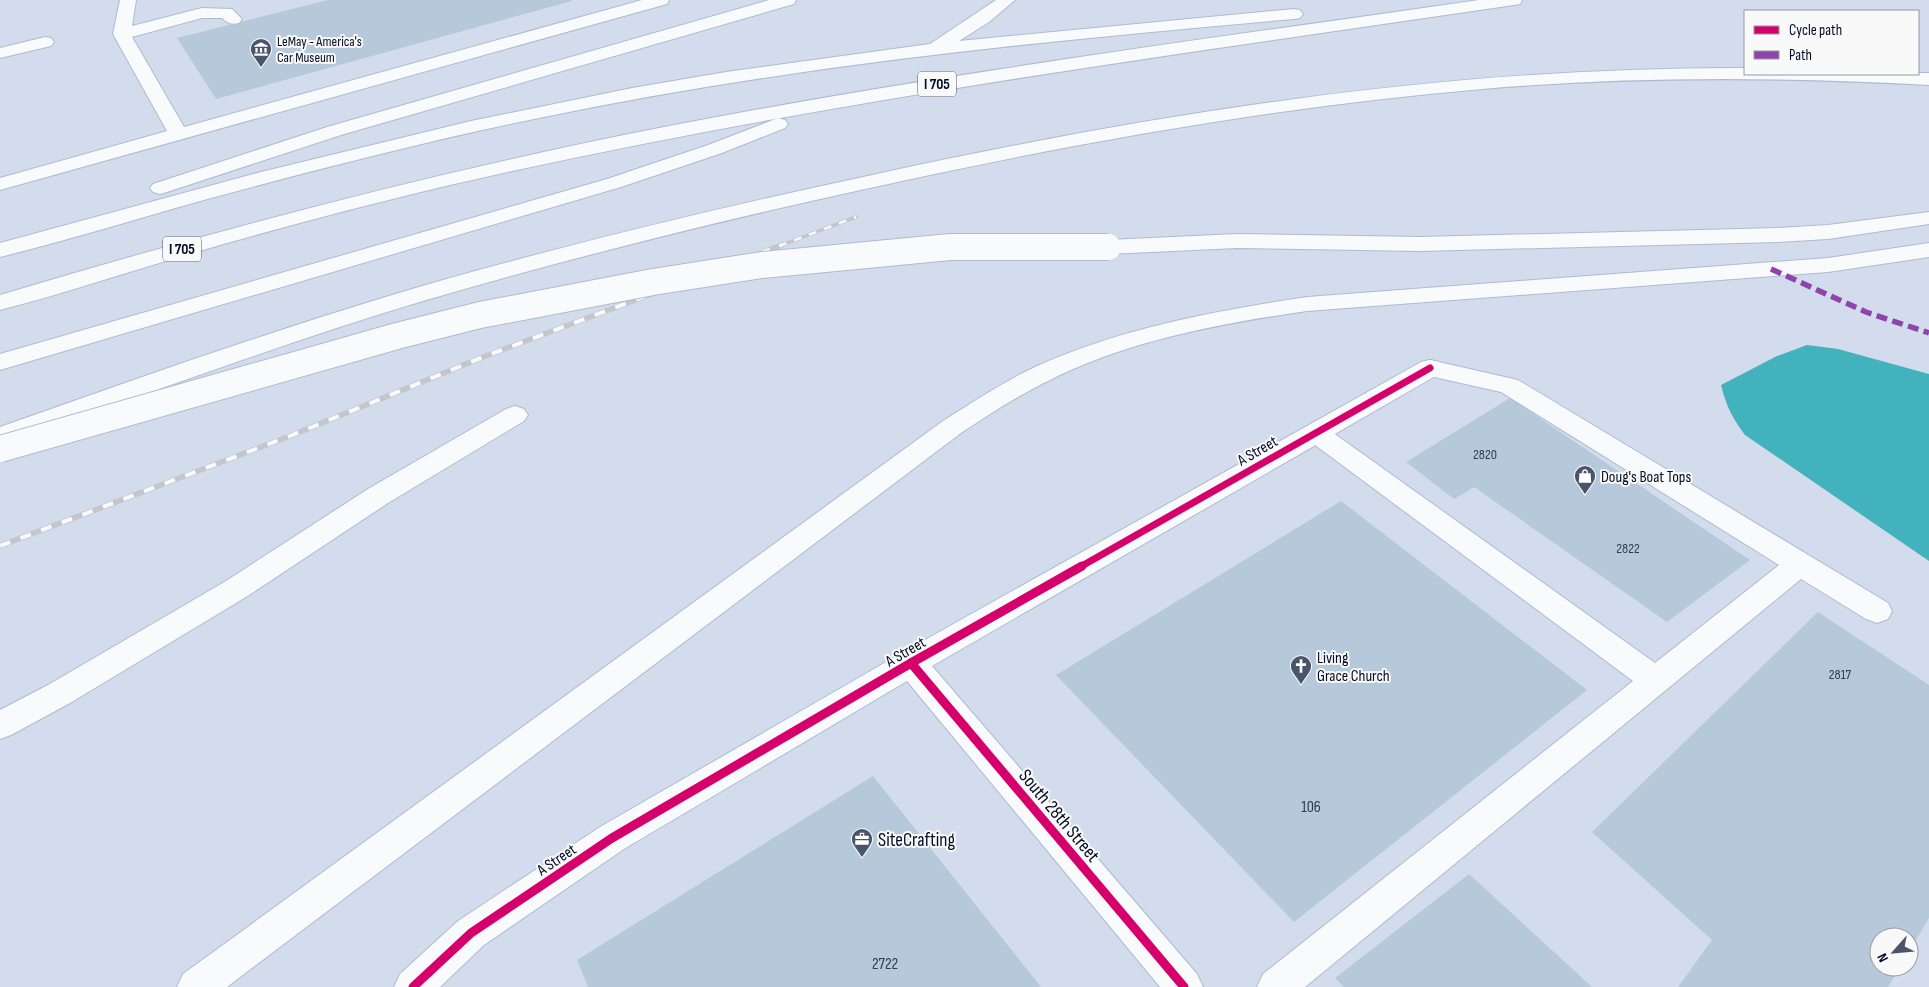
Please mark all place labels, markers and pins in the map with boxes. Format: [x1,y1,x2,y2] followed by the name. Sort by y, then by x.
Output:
[277,33,362,66] place label: LeMay - America's Car Museum
[249,37,273,68] museum icon: LeMay - America's Car Museum
[1573,464,1597,495] shop icon: Doug's Boat Tops
[1601,468,1691,487] place label: Doug's Boat Tops
[1317,649,1390,686] place label: Living Grace Church
[1289,654,1313,685] church icon: Living Grace Church
[850,827,874,858] office icon: SiteCrafting
[878,829,955,852] place label: SiteCrafting

